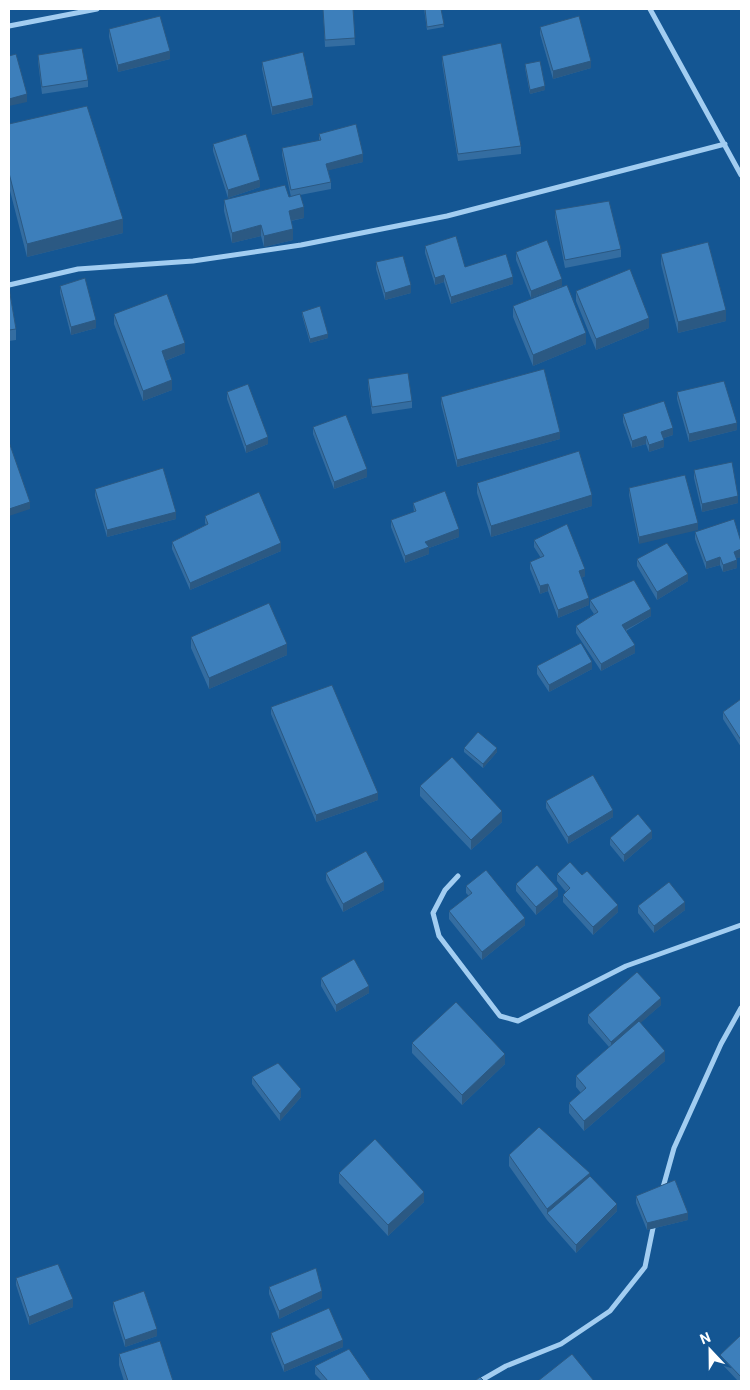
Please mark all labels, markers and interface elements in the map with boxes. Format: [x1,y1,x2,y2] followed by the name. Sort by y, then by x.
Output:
[685,1325,735,1375] north arrow
[698,1329,713,1347] text: N

